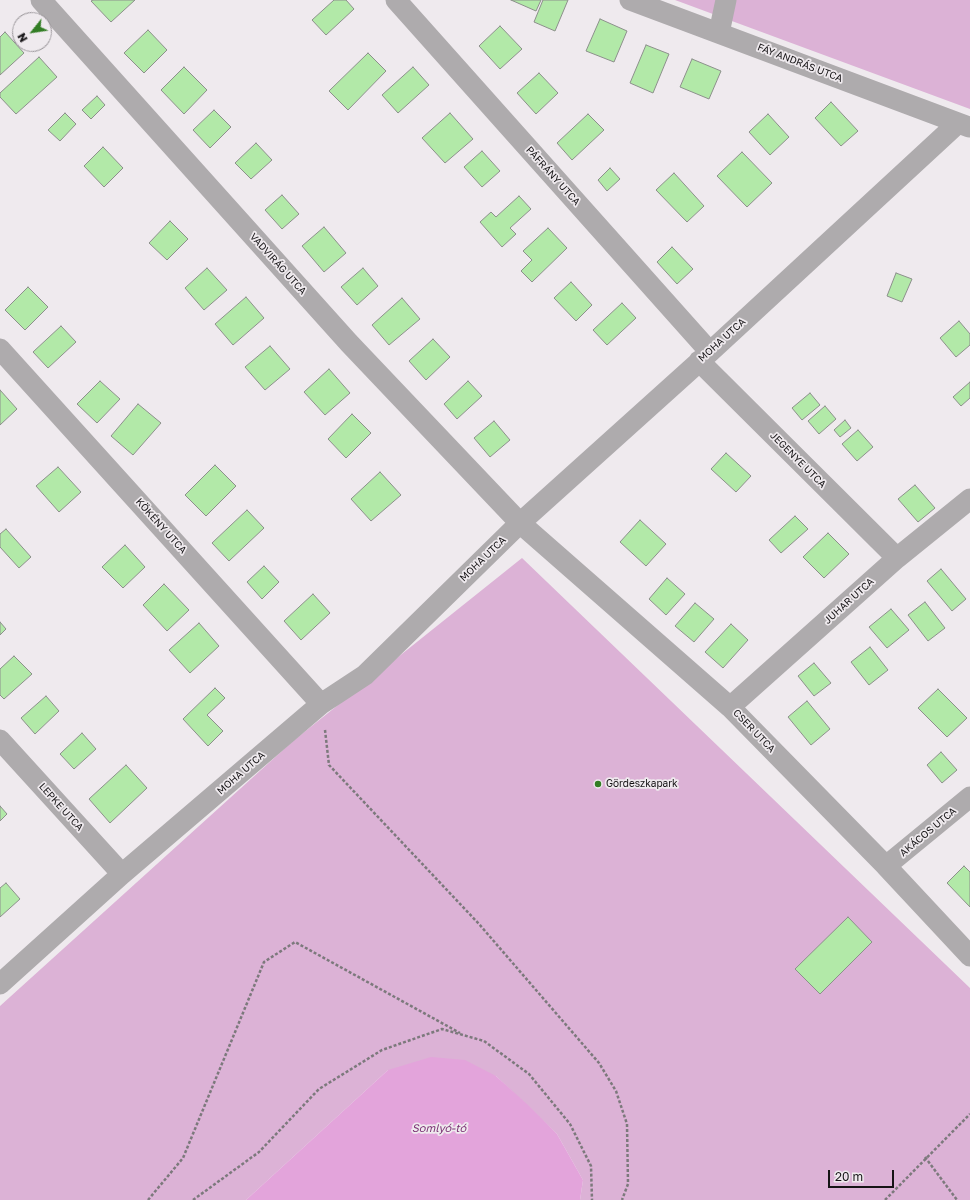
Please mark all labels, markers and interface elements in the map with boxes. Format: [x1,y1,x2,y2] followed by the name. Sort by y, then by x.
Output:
[12,12,52,52] north arrow
[14,31,30,45] text: N
[756,41,844,85] street label: FÁY ANDRÁS UTCA
[523,144,583,208] street label: PÁFRÁNY UTCA
[247,231,309,297] street label: VADVIRÁG UTCA
[696,316,748,364] street label: MOHA UTCA
[768,430,828,490] street label: JEGENYE UTCA
[133,496,189,556] street label: KÖKÉNY UTCA
[457,534,509,584] street label: MOHA UTCA
[822,575,876,627] street label: JUHAR UTCA
[731,707,777,755] street label: CSER UTCA
[215,749,267,797] street label: MOHA UTCA
[606,778,678,790] place label: Gördeszkapark
[593,779,603,789] marker: Gördeszkapark
[36,781,86,833] street label: LEPKE UTCA
[897,805,959,859] street label: AKÁCOS UTCA
[412,1122,466,1136] water label: Somlyó-tó
[830,1162,896,1188] scale bar
[835,1169,863,1184] text: 20 m

